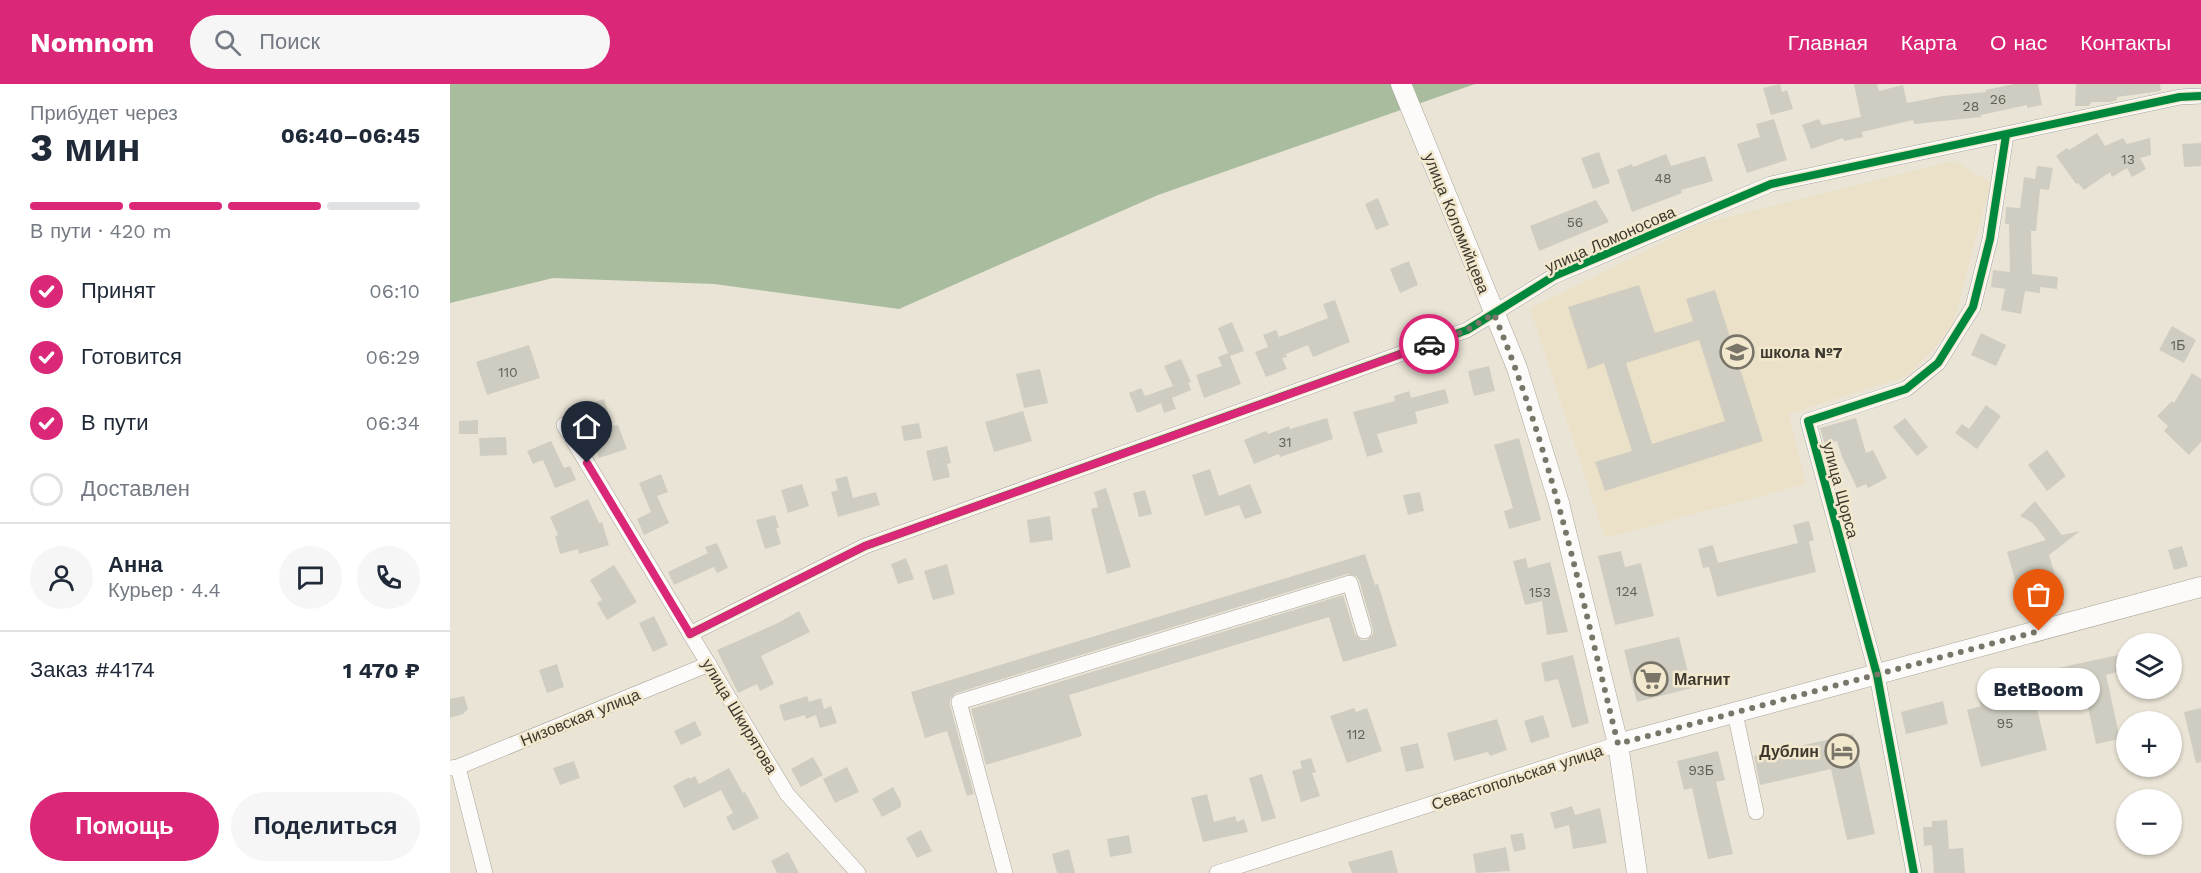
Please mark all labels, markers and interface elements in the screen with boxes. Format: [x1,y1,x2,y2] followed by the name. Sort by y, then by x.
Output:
[190,15,610,69] search box
[30,26,154,59] text: Nomnom
[211,26,244,59] icon: search
[259,29,320,54] text: Поиск
[1788,30,1868,55] text: Главная
[1901,30,1957,55] text: Карта
[1990,30,2047,55] text: О нас
[2080,30,2171,55] text: Контакты
[1990,91,2006,107] house number: 26
[1963,98,1979,114] house number: 28
[30,101,178,125] text: Прибудет через
[281,123,420,148] text: 06:40–06:45
[30,125,141,170] text: 3 мин
[1420,150,1493,296] street label: улица Коломийцева
[2121,151,2135,167] house number: 13
[1654,170,1672,186] house number: 48
[1542,202,1678,277] street label: улица Ломоносова
[1567,214,1583,230] house number: 56
[30,219,172,243] text: В пути · 420 m
[30,275,63,308] icon: check
[81,278,155,303] text: Принят
[369,279,420,303] text: 06:10
[1399,314,1459,374] courier
[1413,328,1446,361] icon: car
[1719,334,1755,370] school or university icon: школа №7
[2171,337,2185,353] house number: 1Б
[30,341,63,374] icon: check
[1760,343,1843,362] place label: школа №7
[81,344,182,369] text: Готовится
[365,345,420,369] text: 06:29
[498,364,518,380] house number: 110
[561,401,612,463] pin
[30,407,63,440] icon: check
[81,410,148,435] text: В пути
[570,410,603,443] icon: home
[366,411,420,435] text: 06:34
[1278,434,1292,450] house number: 31
[1819,440,1863,541] street label: улица Щорса
[81,476,190,501] text: Доставлен
[30,546,93,609] button: person
[279,546,342,609] button: chat
[357,546,420,609] button: phone
[108,552,163,577] text: Анна
[2013,569,2064,631] pin
[108,578,221,602] text: Курьер · 4.4
[2022,578,2055,611] icon: bag
[1616,583,1638,599] house number: 124
[1529,584,1551,600] house number: 153
[2116,633,2182,855] map controls
[2116,633,2182,699] button: layers
[698,655,781,777] street label: улица Шкирятова
[30,657,155,682] text: Заказ #4174
[343,658,420,683] text: 1 470 ₽
[1633,661,1669,697] supermarket icon: Магнит
[1978,667,2100,709] callout: BetBoom
[1674,670,1731,689] place label: Магнит
[1993,677,2084,701] text: BetBoom
[518,685,643,750] street label: Низовская улица
[2116,711,2182,777] button: +
[1997,715,2013,731] house number: 95
[1346,726,1366,742] house number: 112
[1824,733,1860,769] hotel icon: Дублин
[1429,741,1605,814] street label: Севастопольская улица
[1759,742,1819,761] place label: Дублин
[1688,762,1714,778] house number: 93Б
[2116,789,2182,855] button: −
[30,792,219,861] button: Помощь
[231,792,420,861] button: Поделиться

